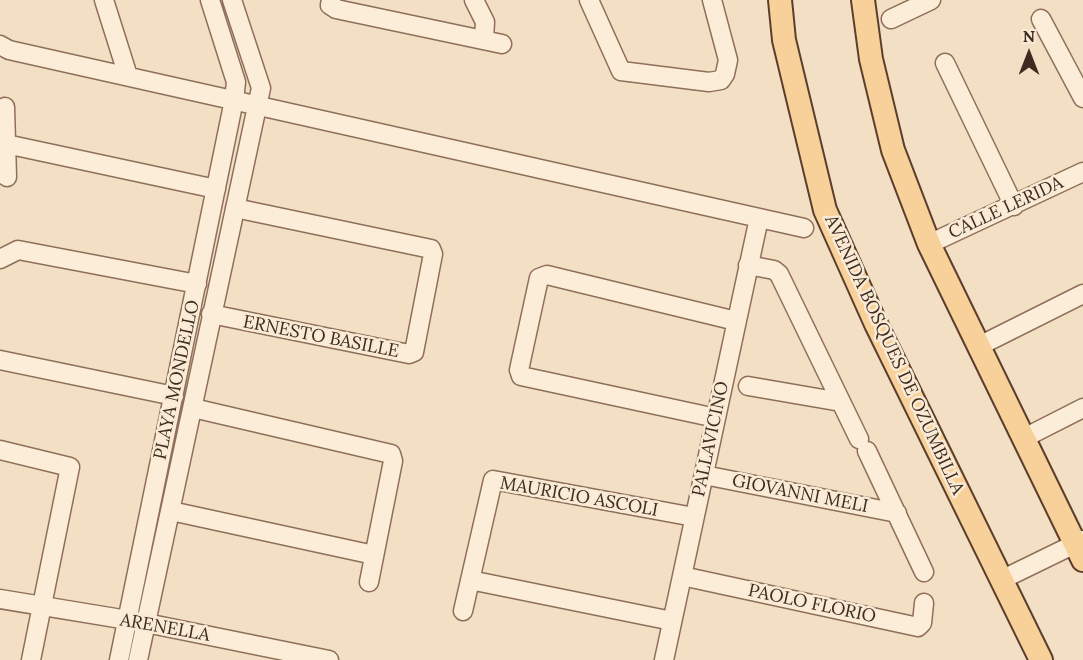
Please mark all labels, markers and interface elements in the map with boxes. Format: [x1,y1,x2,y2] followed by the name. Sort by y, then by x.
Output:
[999,24,1059,84] north arrow
[1023,26,1035,46] text: N
[945,172,1067,244] street label: CALLE LERIDA
[820,212,968,498] street label: AVENIDA BOSQUES DE OZUMBILLA
[150,298,204,462] street label: PLAYA MONDELLO
[241,311,401,363] street label: ERNESTO BASILLE
[688,379,734,499] street label: PALLAVICINO
[730,470,870,518] street label: GIOVANNI MELI
[498,472,660,522] street label: MAURICIO ASCOLI
[746,580,878,628] street label: PAOLO FLORIO
[118,609,212,647] street label: ARENELLA

